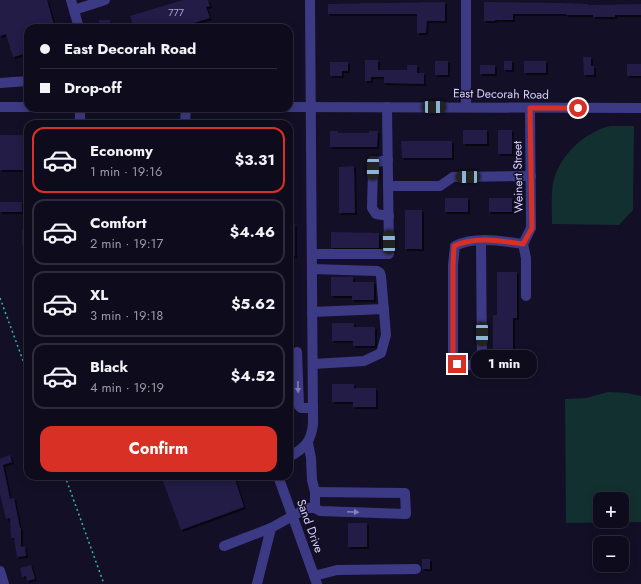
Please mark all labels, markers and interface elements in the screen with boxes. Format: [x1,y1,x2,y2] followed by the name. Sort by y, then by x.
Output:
[168,5,185,20] house number: 777
[64,38,196,60] text: East Decorah Road
[64,77,122,99] text: Drop-off
[453,84,549,104] street label: East Decorah Road
[569,99,587,117] route start
[422,101,446,113] car
[90,140,153,162] text: Economy
[508,141,528,213] street label: Weinert Street
[42,142,78,178] icon: car
[235,149,275,171] text: $3.31
[367,156,379,180] car
[90,162,162,181] text: 1 min · 19:16
[456,171,480,183] car
[90,212,147,234] text: Comfort
[42,214,78,250] icon: car
[230,221,275,243] text: $4.46
[383,230,395,254] car
[90,234,163,253] text: 2 min · 19:17
[90,284,108,306] text: XL
[42,286,78,322] icon: car
[231,293,275,315] text: $5.62
[90,306,163,325] text: 3 min · 19:18
[476,322,488,346] car
[471,350,537,378] callout: 1 min
[488,354,520,373] text: 1 min
[448,355,466,373] route end
[90,356,128,378] text: Black
[42,358,78,394] icon: car
[231,365,275,387] text: $4.52
[90,378,164,397] text: 4 min · 19:19
[295,381,301,394] one-way arrow
[40,426,277,472] button: Confirm
[593,492,629,572] map controls
[593,492,629,528] button: +
[292,497,328,555] street label: Sand Drive
[347,509,360,515] one-way arrow
[593,536,629,572] button: −

